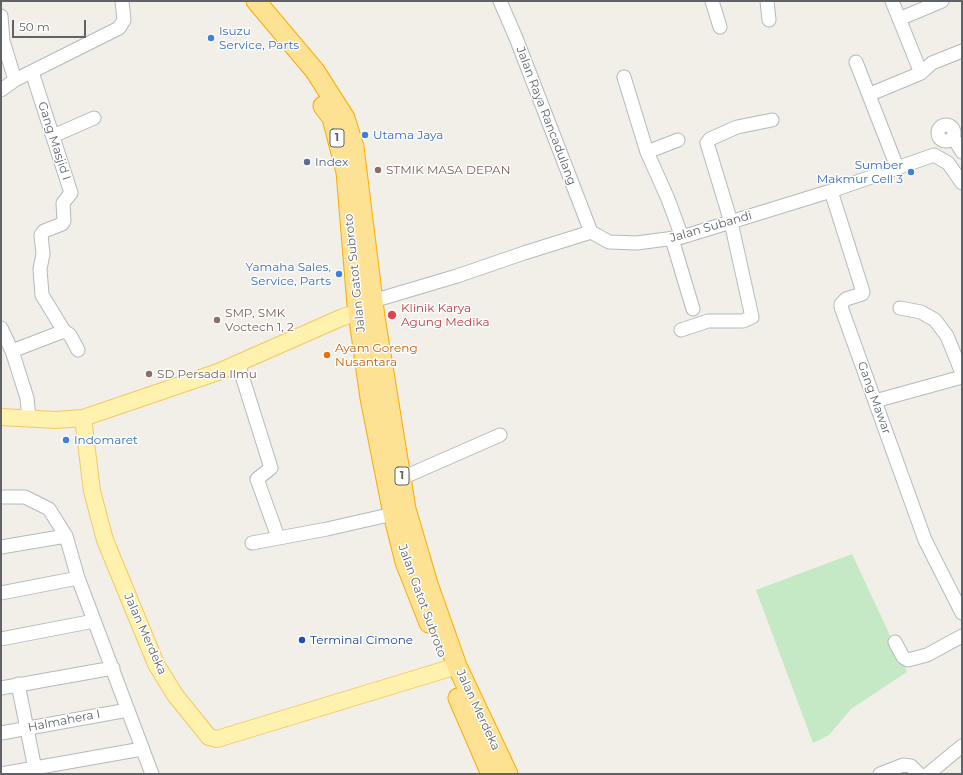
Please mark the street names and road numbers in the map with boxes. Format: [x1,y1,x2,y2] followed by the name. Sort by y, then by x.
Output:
[513,45,579,187] street label: Jalan Raya Rancadulang
[35,100,73,182] street label: Gang Masjid I
[330,129,344,147] road number: 1
[668,208,754,246] street label: Jalan Subandi
[342,213,368,333] street label: Jalan Gatot Subroto
[854,360,894,436] street label: Gang Mawar
[395,467,409,485] road number: 1
[395,543,449,659] street label: Jalan Gatot Subroto
[121,591,169,677] street label: Jalan Merdeka
[453,667,503,753] street label: Jalan Merdeka
[27,707,101,735] street label: Halmahera I

